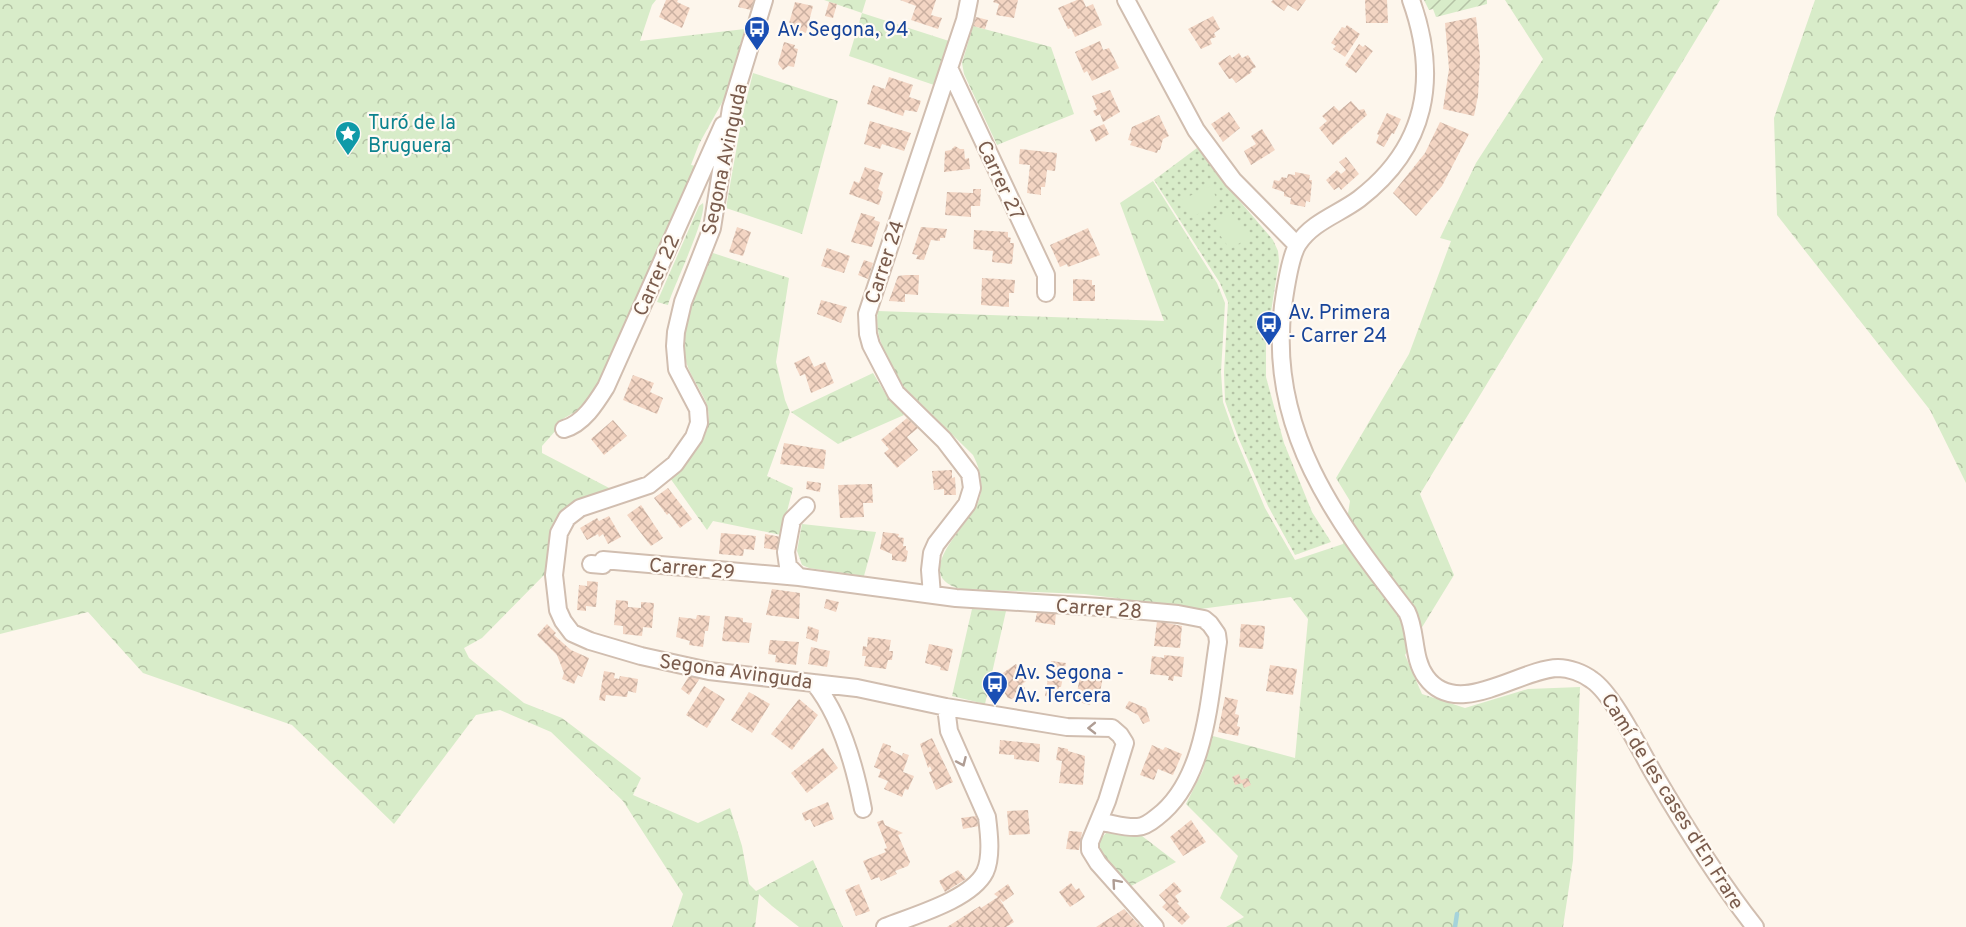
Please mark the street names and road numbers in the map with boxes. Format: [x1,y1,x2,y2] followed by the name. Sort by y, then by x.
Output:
[697,81,755,238] street label: Segona Avinguda
[970,137,1029,225] street label: Carrer 27
[860,217,912,308] street label: Carrer 24
[628,231,687,321] street label: Carrer 22
[648,553,736,587] street label: Carrer 29
[1055,594,1143,626] street label: Carrer 28
[657,649,814,697] street label: Segona Avinguda
[1594,689,1749,915] street label: Camí de les cases d'En Frare

